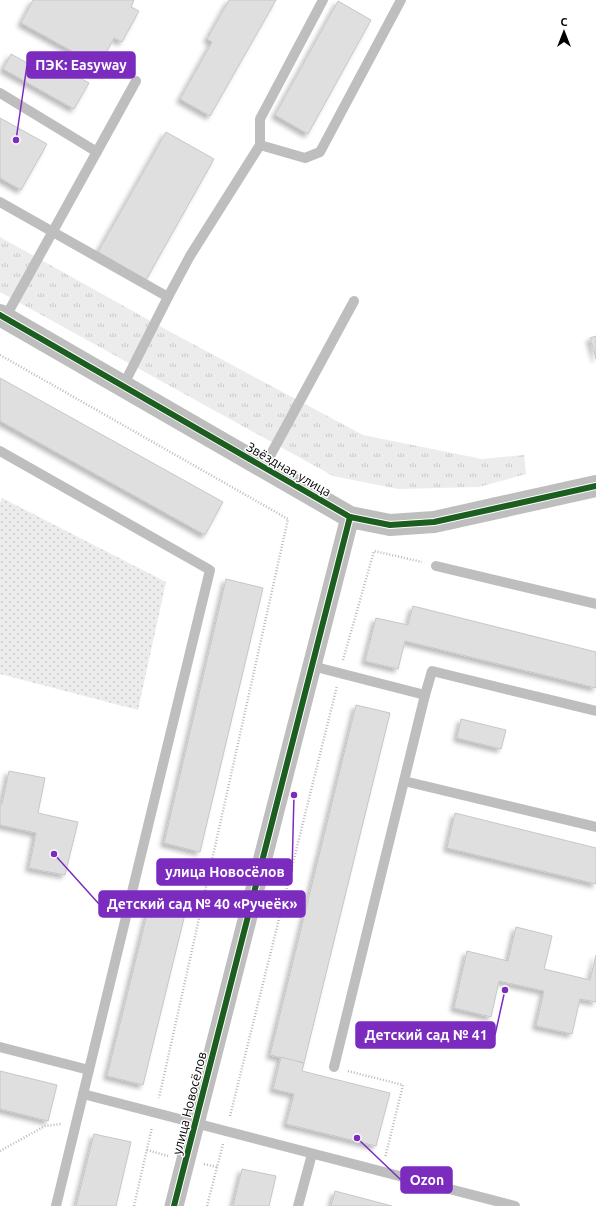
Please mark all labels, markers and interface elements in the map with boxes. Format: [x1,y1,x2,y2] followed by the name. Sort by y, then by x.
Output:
[544,12,584,52] north arrow
[560,16,568,28] text: С
[27,52,135,78] callout: ПЭК: Easyway
[35,57,127,73] text: ПЭК: Easyway
[244,439,334,499] street label: Звёздная улица
[157,859,292,885] callout: улица Новосёлов
[165,864,285,880] text: улица Новосёлов
[99,891,305,917] callout: Детский сад № 40 «Ручеёк»
[107,896,297,912] text: Детский сад № 40 «Ручеёк»
[356,1022,495,1048] callout: Детский сад № 41
[364,1027,488,1043] text: Детский сад № 41
[169,1050,209,1156] street label: улица Новосёлов
[401,1167,452,1193] callout: Ozon
[410,1172,444,1188] text: Ozon

